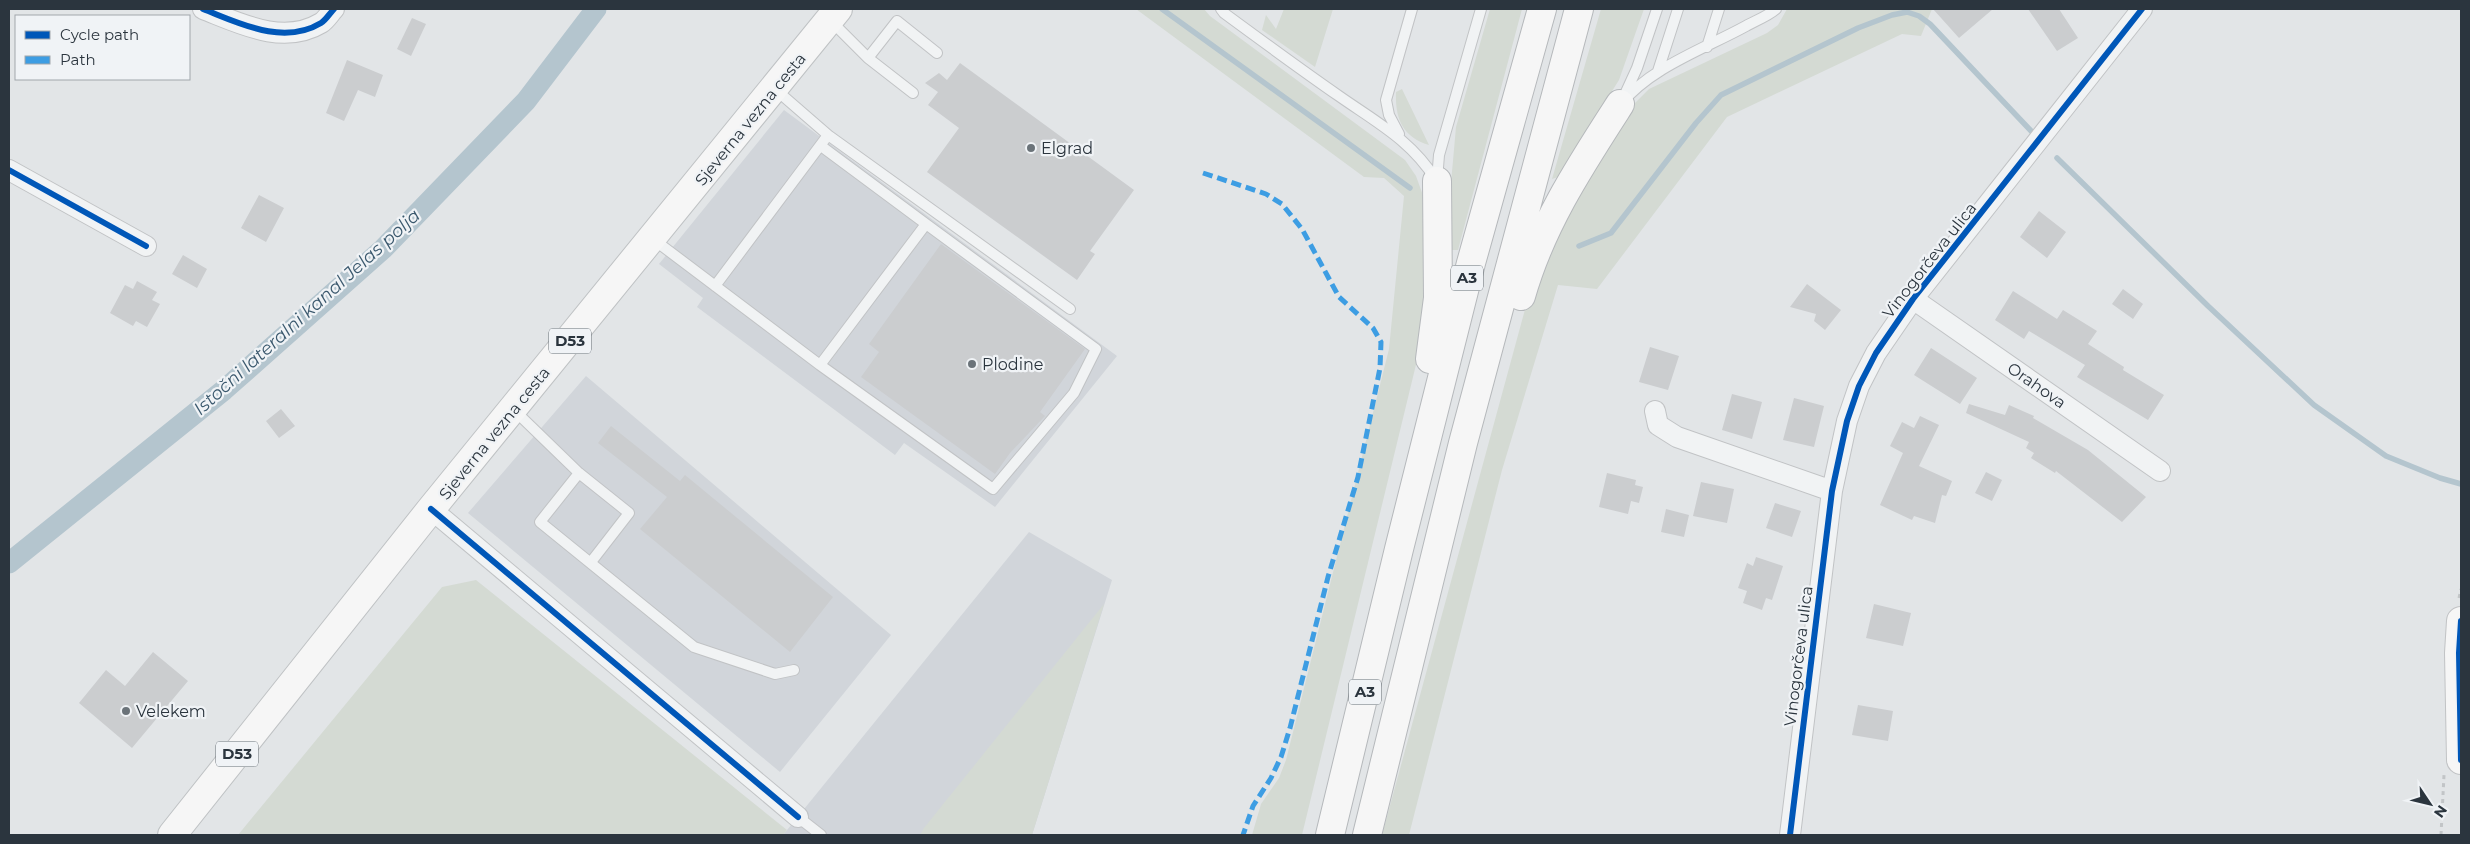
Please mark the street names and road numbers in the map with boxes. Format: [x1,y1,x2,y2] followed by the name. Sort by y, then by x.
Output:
[691,49,810,189] street label: Sjeverna vezna cesta
[1878,199,1980,322] street label: Vinogorčeva ulica
[1451,266,1483,290] road number: A3
[549,328,591,354] road number: D53
[2004,358,2070,412] street label: Orahova
[435,363,554,503] street label: Sjeverna vezna cesta
[1780,585,1817,727] street label: Vinogorčeva ulica
[1349,680,1381,704] road number: A3
[216,742,258,766] road number: D53

